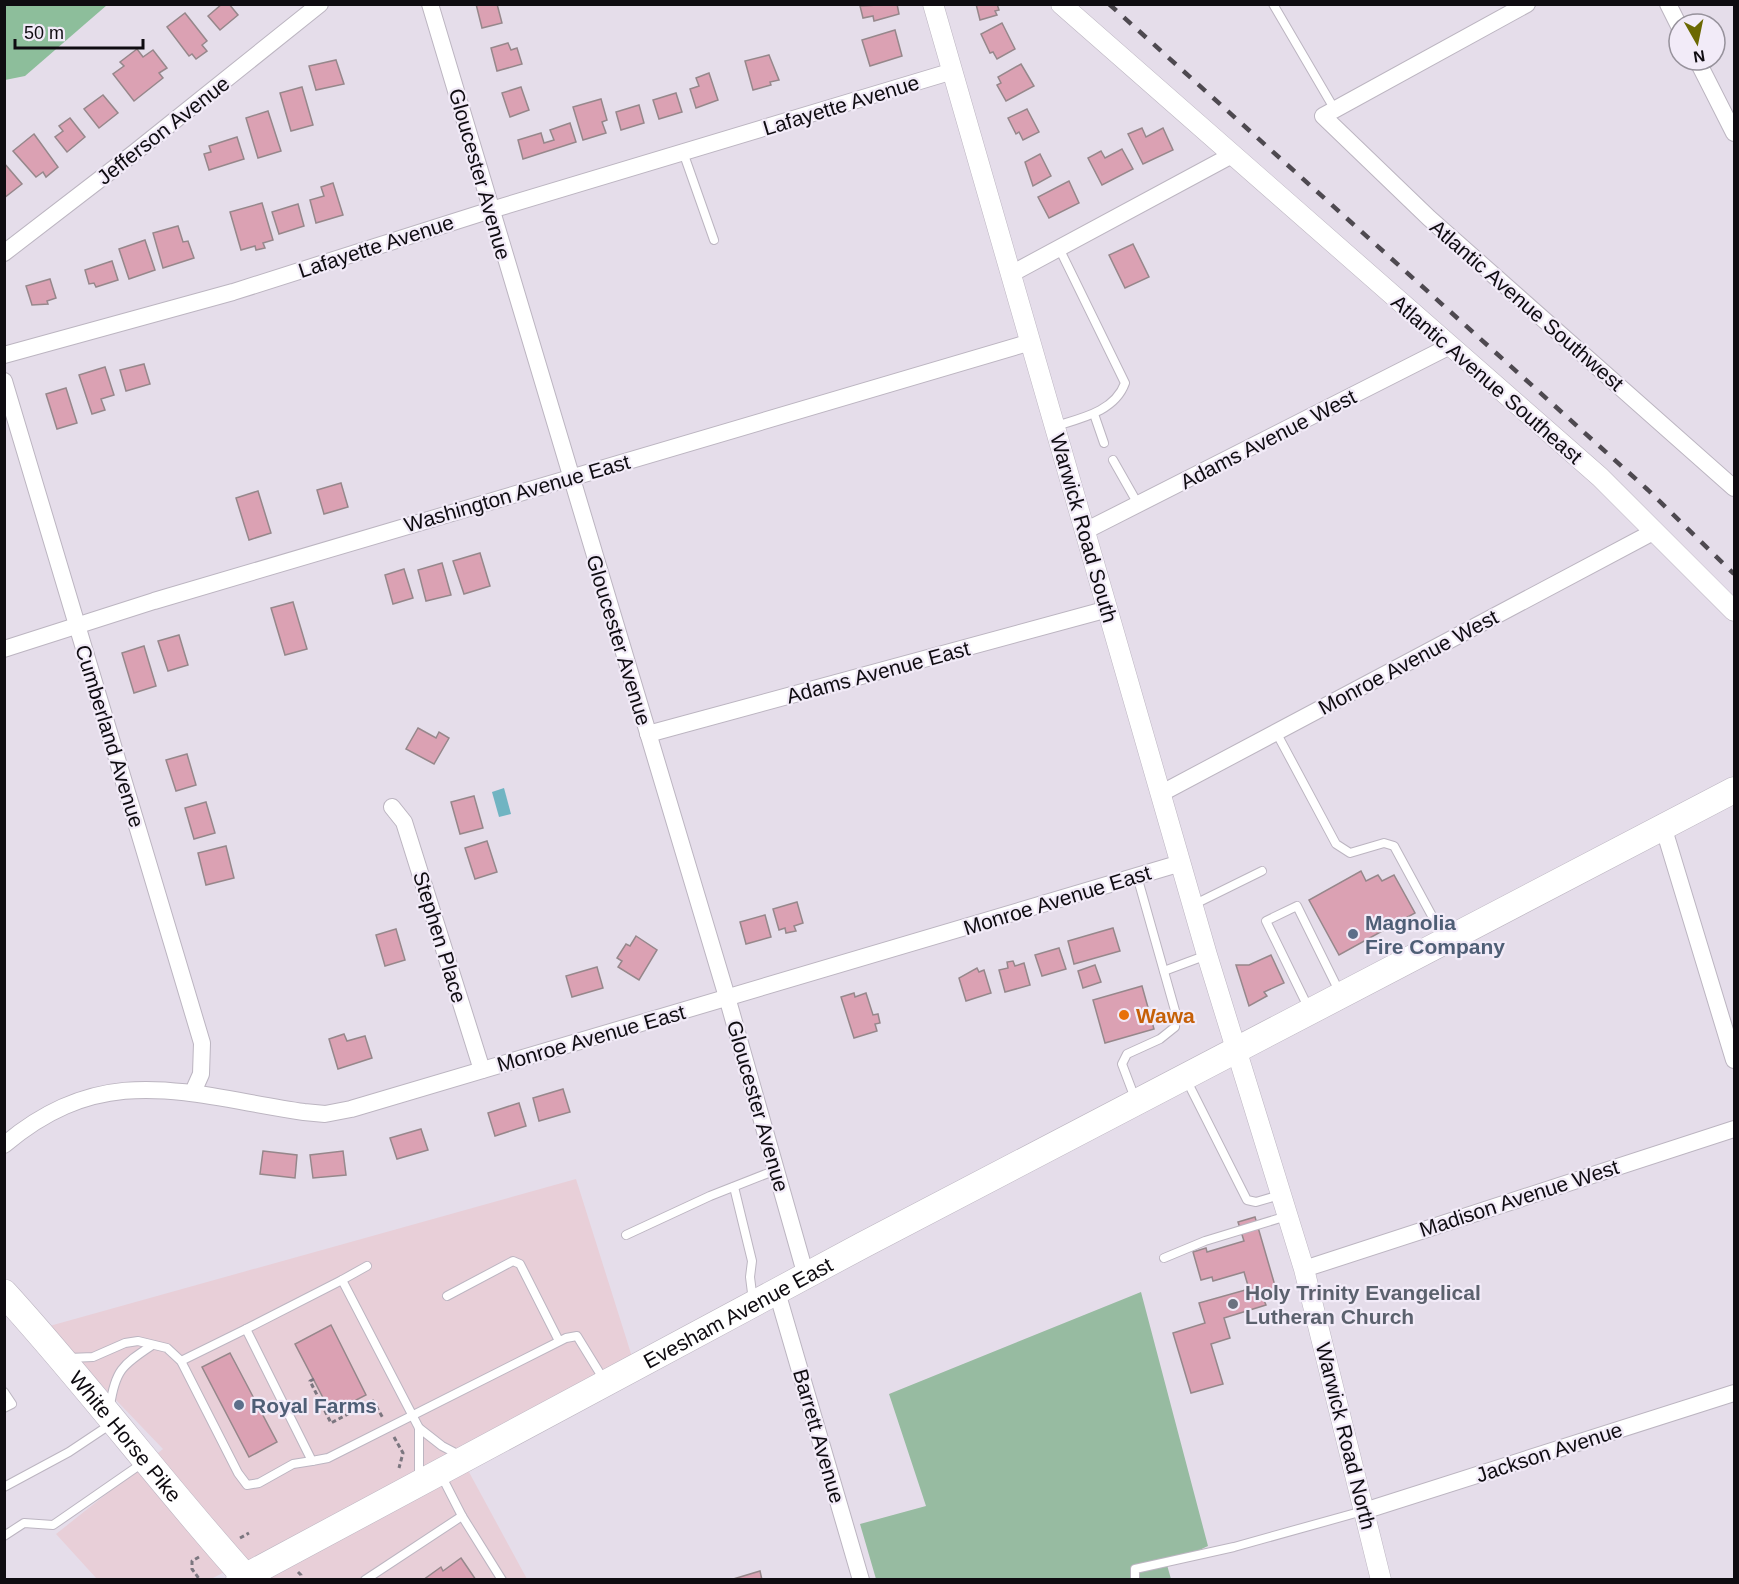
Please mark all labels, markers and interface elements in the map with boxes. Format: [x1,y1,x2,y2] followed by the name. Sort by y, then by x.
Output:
[15,12,142,50] scale bar
[1667,12,1727,72] north arrow
[24,23,64,43] text: 50 m
[1692,47,1706,66] text: N
[760,70,922,140] street label: Lafayette Avenue
[92,71,234,189] street label: Jefferson Avenue
[445,86,515,262] street label: Gloucester Avenue
[295,210,457,282] street label: Lafayette Avenue
[1426,215,1628,395] street label: Atlantic Avenue Southwest
[1387,290,1587,468] street label: Atlantic Avenue Southeast
[1176,385,1360,493] street label: Adams Avenue West
[1046,431,1122,625] street label: Warwick Road South
[402,450,633,536] street label: Washington Avenue East
[582,552,656,728] street label: Gloucester Avenue
[1314,605,1502,719] street label: Monroe Avenue West
[784,636,972,708] street label: Adams Avenue East
[71,642,149,830] street label: Cumberland Avenue
[961,861,1154,939] street label: Monroe Avenue East
[409,868,471,1006] street label: Stephen Place
[1365,911,1505,958] place label: Magnolia Fire Company
[1346,927,1360,941] marker: Magnolia Fire Company
[494,1000,688,1076] street label: Monroe Avenue East
[1136,1004,1195,1027] place label: Wawa
[1117,1008,1131,1022] marker: Wawa
[723,1018,793,1194] street label: Gloucester Avenue
[1416,1155,1622,1241] street label: Madison Avenue West
[639,1252,836,1372] street label: Evesham Avenue East
[1245,1281,1481,1328] place label: Holy Trinity Evangelical Lutheran Church
[1226,1297,1240,1311] marker: Holy Trinity Evangelical Lutheran Church
[1312,1340,1380,1532] street label: Warwick Road North
[65,1366,187,1506] street label: White Horse Pike
[789,1366,849,1506] street label: Barrett Avenue
[251,1394,377,1417] place label: Royal Farms
[232,1398,246,1412] marker: Royal Farms
[1473,1417,1625,1487] street label: Jackson Avenue

